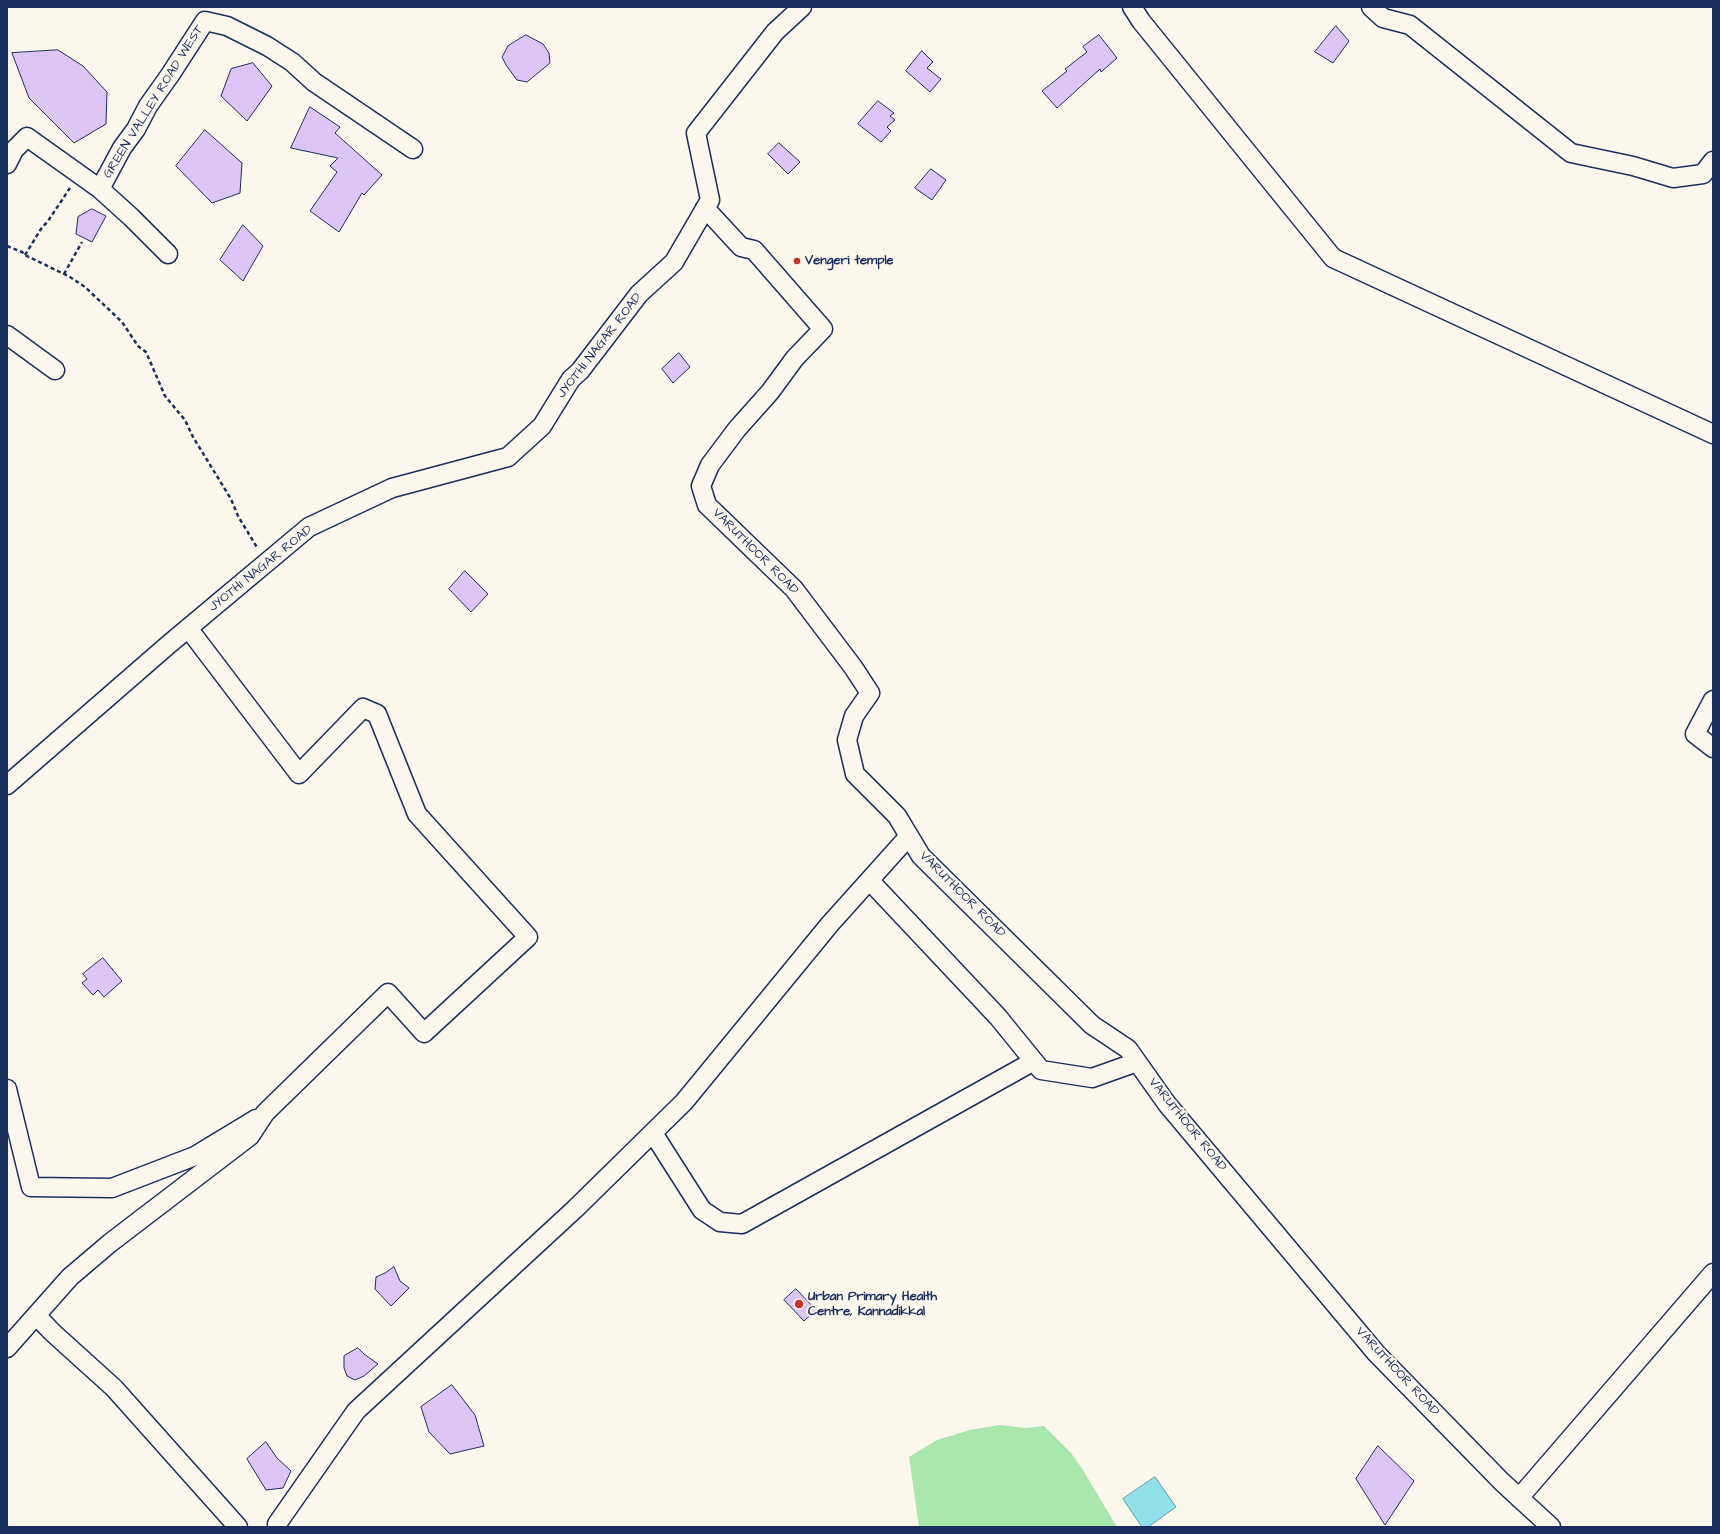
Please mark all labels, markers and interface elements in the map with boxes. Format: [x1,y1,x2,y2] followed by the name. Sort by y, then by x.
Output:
[100,23,208,181] street label: GREEN VALLEY ROAD WEST
[805,253,893,269] place label: Vengeri temple
[792,256,802,266] marker: Vengeri temple
[554,290,646,402] street label: JYOTHI NAGAR ROAD
[709,506,801,598] street label: VARUTHOOR ROAD
[206,522,316,616] street label: JYOTHI NAGAR ROAD
[916,849,1008,941] street label: VARUTHOOR ROAD
[1145,1075,1229,1175] street label: VARUTHOOR ROAD
[808,1289,937,1320] place label: Urban Primary Health Centre, Kannadikkal
[793,1298,805,1310] marker: Urban Primary Health Centre, Kannadikkal
[1352,1324,1442,1420] street label: VARUTHOOR ROAD

